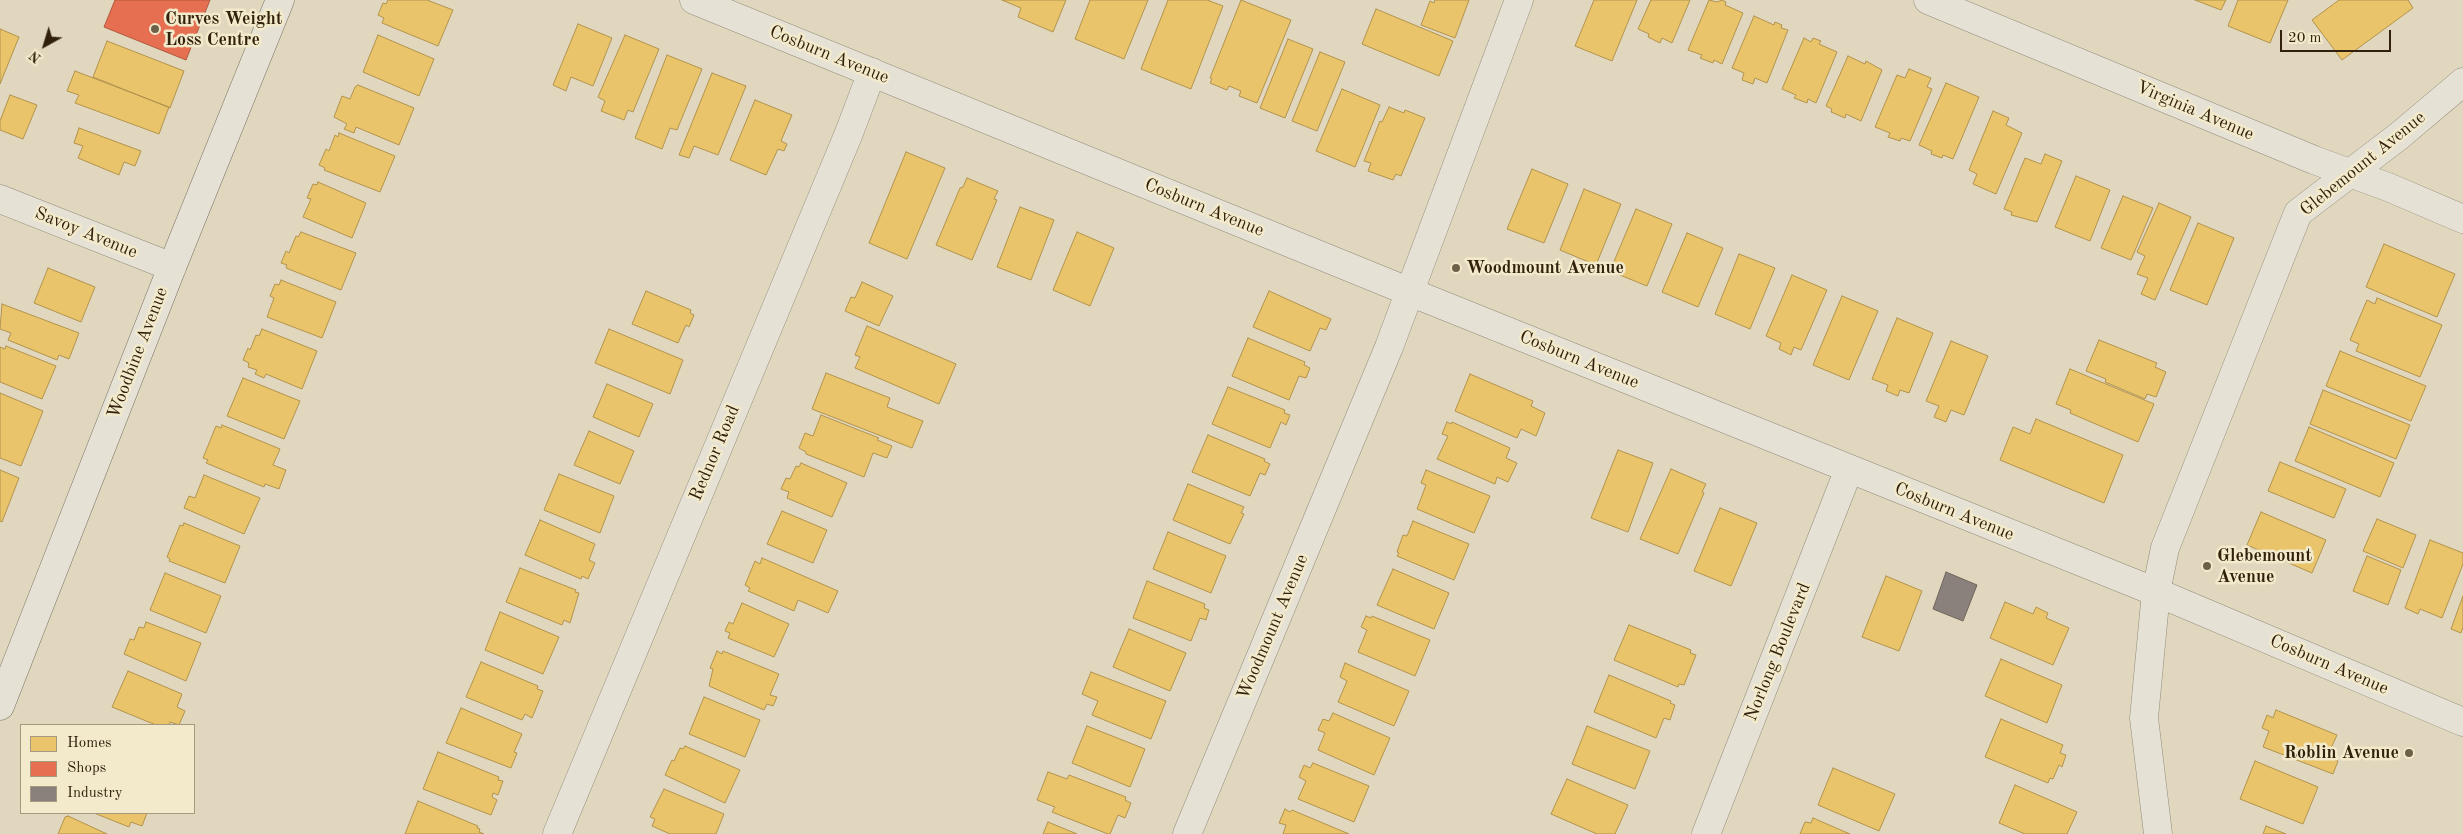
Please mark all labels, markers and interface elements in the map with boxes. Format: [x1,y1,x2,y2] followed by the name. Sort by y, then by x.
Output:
[165,8,282,50] place label: Curves Weight Loss Centre
[20,20,70,70] north arrow
[2283,20,2394,52] scale bar
[766,21,892,89] street label: Cosburn Avenue
[149,23,161,35] marker: Curves Weight Loss Centre
[2288,31,2322,46] text: 20 m
[27,48,44,65] text: N
[2133,77,2257,145] street label: Virginia Avenue
[2296,107,2430,221] street label: Glebemount Avenue
[1141,174,1267,242] street label: Cosburn Avenue
[32,203,140,263] street label: Savoy Avenue
[1466,257,1624,279] place label: Woodmount Avenue
[1450,262,1462,274] marker: Woodmount Avenue
[103,284,173,422] street label: Woodbine Avenue
[1516,326,1642,394] street label: Cosburn Avenue
[685,402,745,504] street label: Rednor Road
[1891,478,2017,546] street label: Cosburn Avenue
[2217,545,2312,588] place label: Glebemount Avenue
[1233,551,1313,703] street label: Woodmount Avenue
[2201,560,2213,572] marker: Glebemount Avenue
[1740,580,1816,724] street label: Norlong Boulevard
[2266,630,2392,700] street label: Cosburn Avenue
[20,724,195,814] legend
[67,736,112,751] text: Homes
[2284,742,2399,764] place label: Roblin Avenue
[2403,747,2415,759] marker: Roblin Avenue
[67,761,106,776] text: Shops
[67,786,123,801] text: Industry

